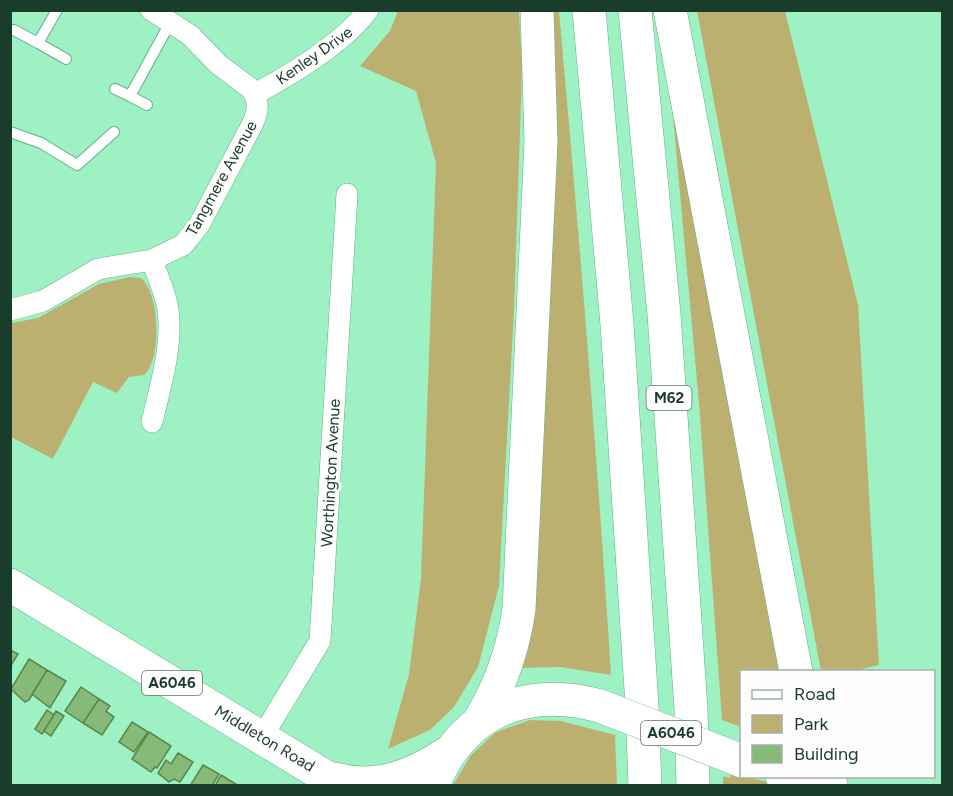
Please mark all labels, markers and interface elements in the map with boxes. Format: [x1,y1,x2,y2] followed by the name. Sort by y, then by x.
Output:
[273,22,356,89] street label: Kenley Drive
[182,117,261,239] street label: Tangmere Avenue
[646,386,692,410] road number: M62
[317,398,344,548] street label: Worthington Avenue
[740,670,935,778] legend
[142,671,202,695] road number: A6046
[794,683,835,705] text: Road
[211,701,318,776] street label: Middleton Road
[794,713,829,735] text: Park
[641,721,701,745] road number: A6046
[794,743,859,765] text: Building

